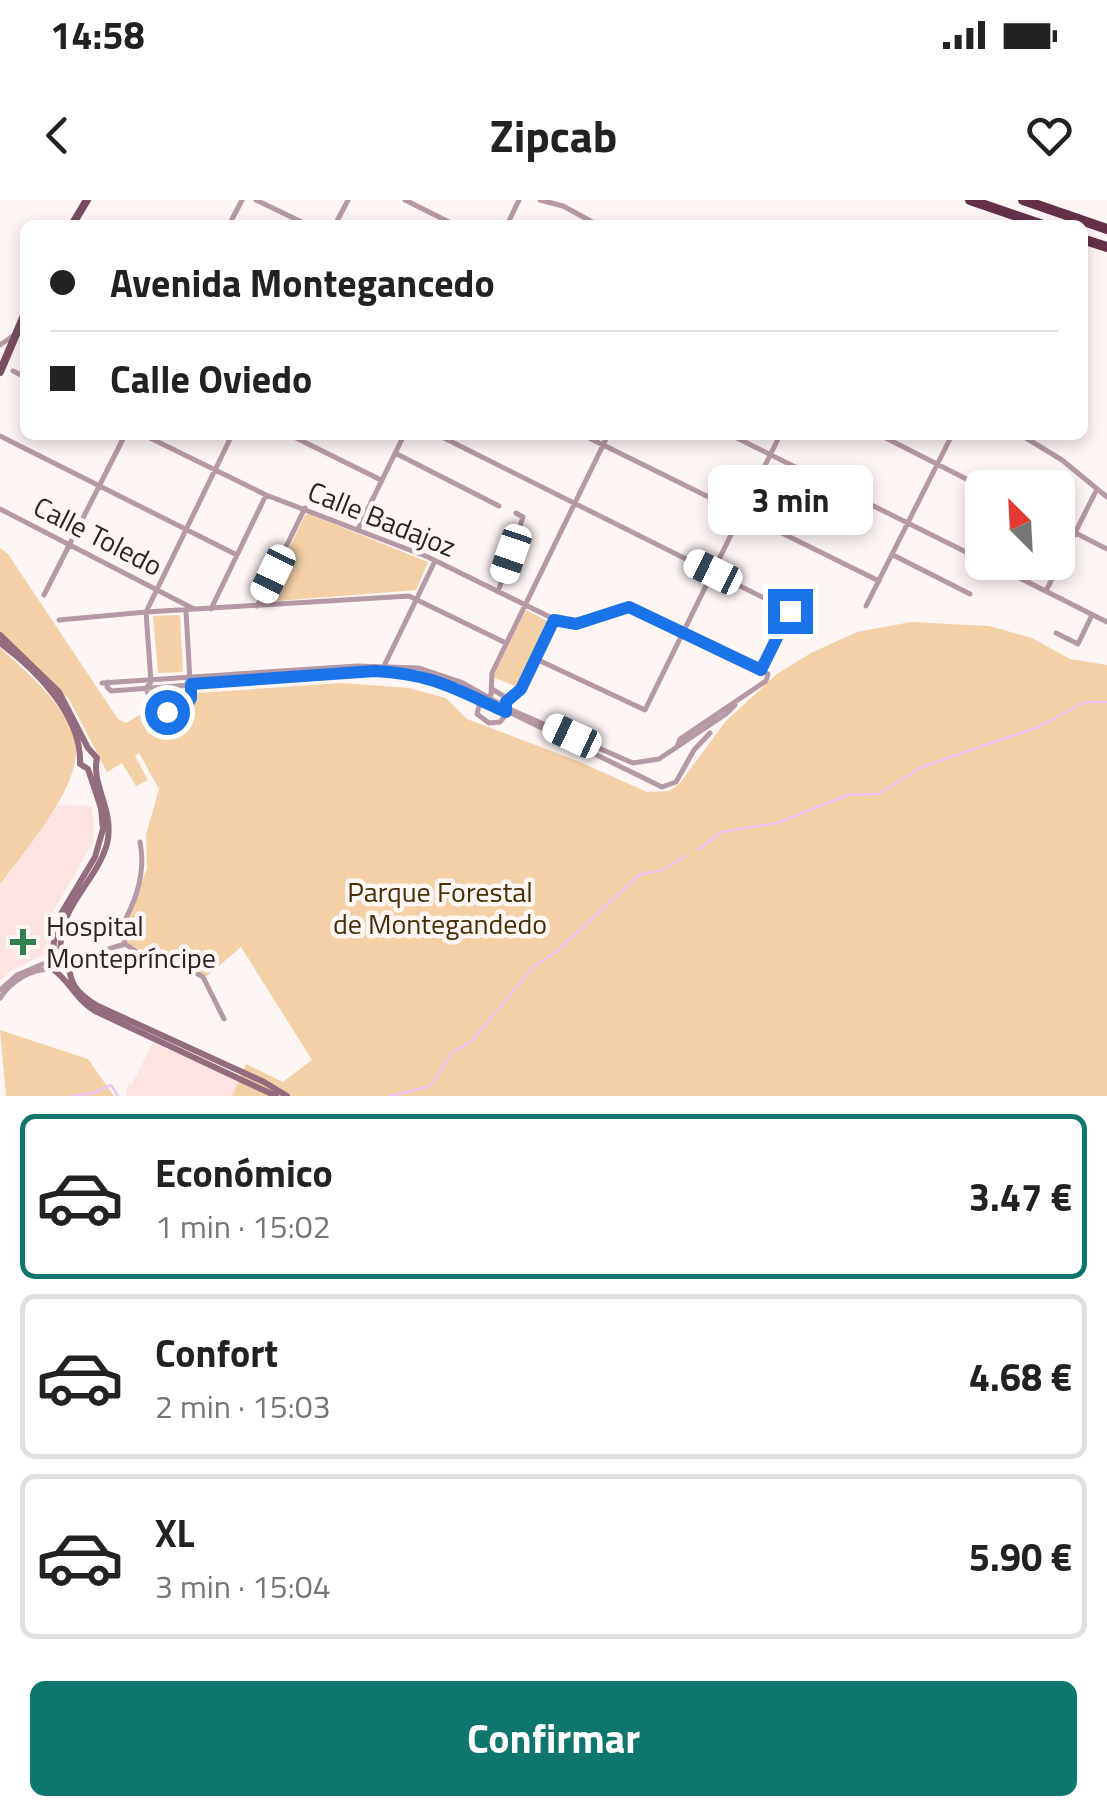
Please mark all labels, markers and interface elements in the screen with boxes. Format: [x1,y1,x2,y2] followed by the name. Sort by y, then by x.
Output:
[50,6,145,64] text: 14:58
[490,101,617,169] text: Zipcab
[30,108,85,163] icon: back
[1022,108,1077,163] icon: heart
[110,254,495,312] text: Avenida Montegancedo
[110,350,312,408] text: Calle Oviedo
[708,466,872,536] callout: 3 min
[302,469,463,568] street label: Calle Badajoz
[965,470,1075,580] north arrow
[965,470,1075,580] map controls
[752,476,829,524] text: 3 min
[26,485,170,586] street label: Calle Toledo
[487,521,535,587] car
[246,540,300,608] car
[679,545,747,599] car
[768,589,813,634] route end
[145,690,190,735] route start
[538,710,606,762] car
[333,870,547,945] park label: Parque Forestal de Montegandedo
[46,904,216,979] place label: Hospital Montepríncipe
[10,929,36,955] marker: Hospital Montepríncipe
[155,1144,333,1202] text: Económico
[35,1152,125,1242] icon: car
[969,1168,1072,1226] text: 3.47 €
[155,1202,331,1250] text: 1 min · 15:02
[155,1324,278,1382] text: Confort
[35,1332,125,1422] icon: car
[969,1348,1072,1406] text: 4.68 €
[155,1382,331,1430] text: 2 min · 15:03
[155,1504,195,1562] text: XL
[35,1512,125,1602] icon: car
[969,1528,1072,1586] text: 5.90 €
[155,1562,331,1610] text: 3 min · 15:04
[30,1681,1077,1796] button: Confirmar

